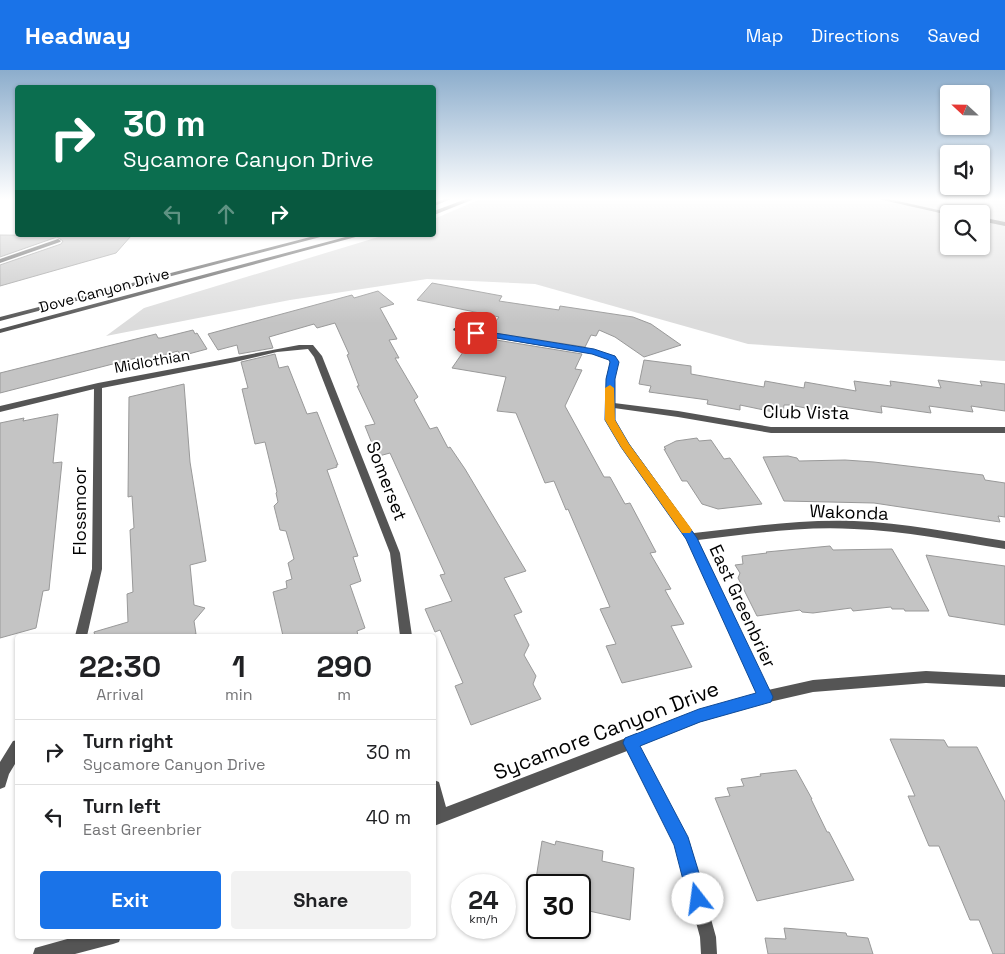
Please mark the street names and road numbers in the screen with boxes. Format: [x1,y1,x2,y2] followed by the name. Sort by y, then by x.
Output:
[37,263,171,317] street label: Dove Canyon Drive
[113,345,191,377] street label: Midlothian
[763,400,849,424] street label: Club Vista
[361,438,413,524] street label: Somerset
[68,466,91,555] street label: Flossmoor
[809,499,889,525] street label: Wakonda
[704,541,782,672] street label: East Greenbrier
[489,674,723,786] street label: Sycamore Canyon Drive

